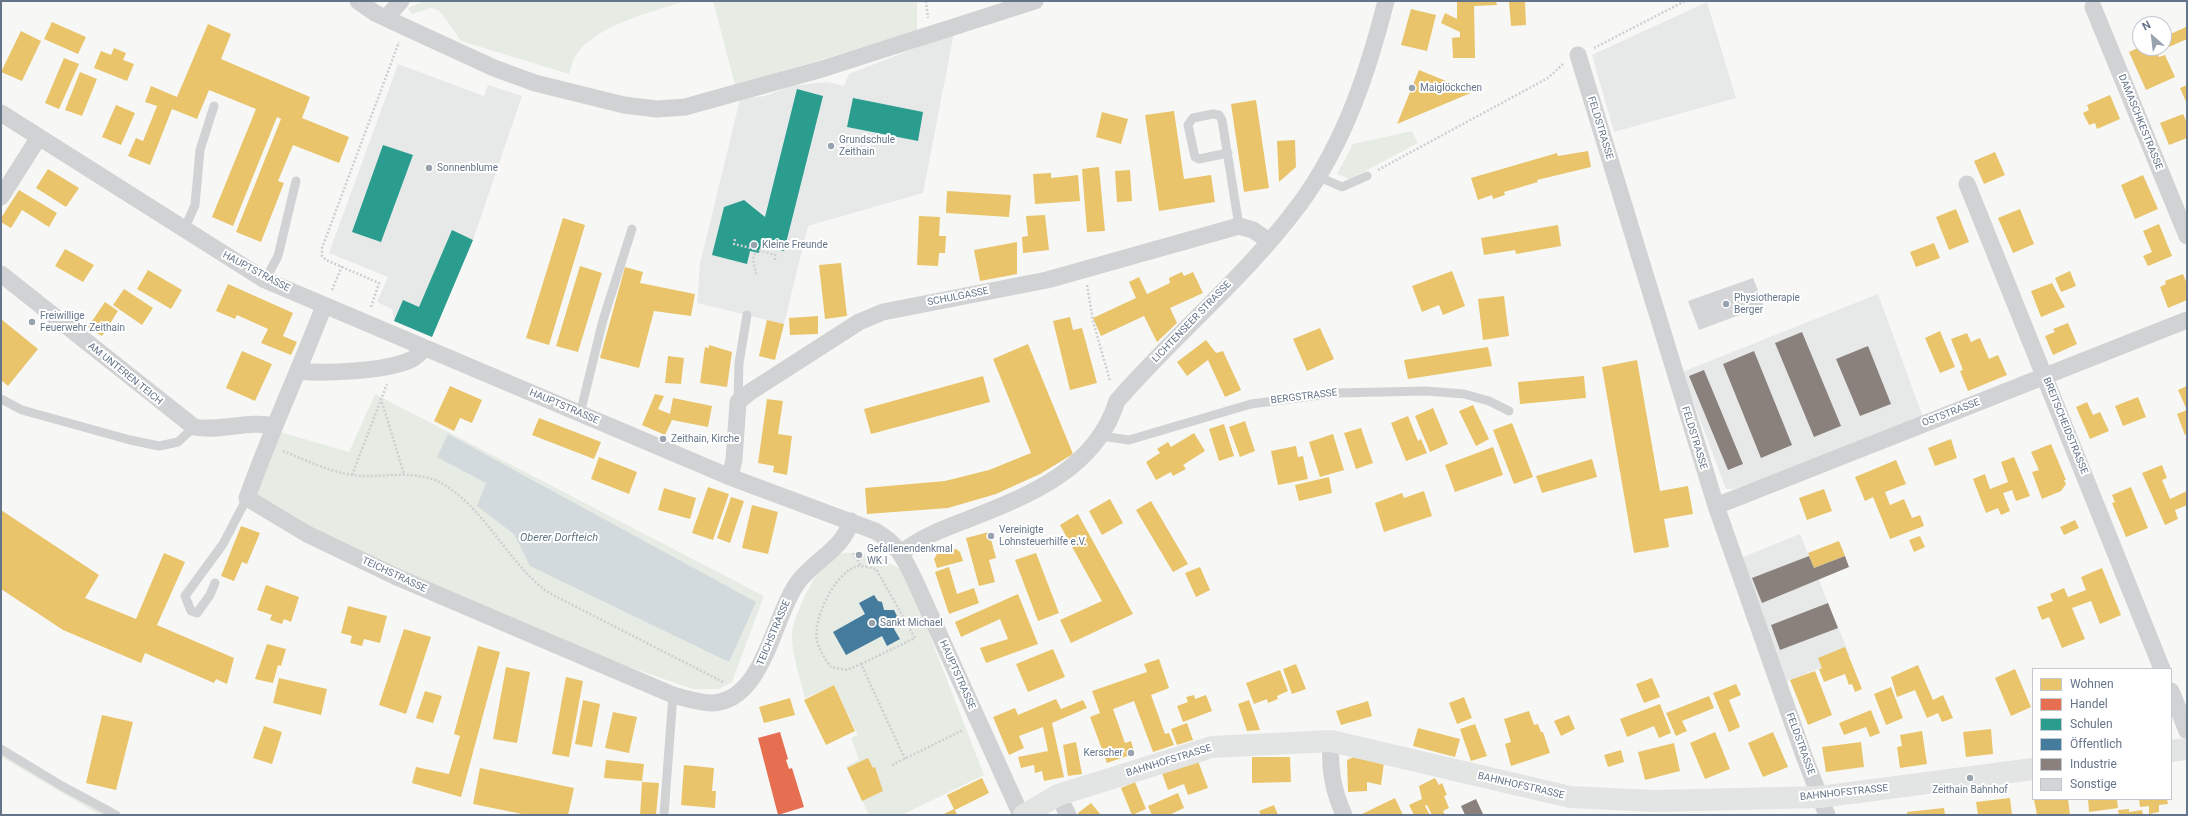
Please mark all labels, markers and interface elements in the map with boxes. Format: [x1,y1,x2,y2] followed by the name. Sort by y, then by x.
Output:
[2132,16,2172,56] north arrow
[2140,18,2153,33] text: N
[2115,72,2165,172] street label: DAMASCHKESTRASSE
[1420,82,1482,94] place label: Maiglöckchen
[1407,83,1417,93] marker: Maiglöckchen
[1585,95,1615,161] street label: FELDSTRASSE
[839,134,895,158] place label: Grundschule Zeithain
[826,141,836,151] marker: Grundschule Zeithain
[437,162,498,174] place label: Sonnenblume
[424,163,434,173] marker: Sonnenblume
[762,239,828,251] place label: Kleine Freunde
[749,240,759,250] marker: Kleine Freunde
[220,249,292,295] street label: HAUPTSTRASSE
[1150,279,1234,365] street label: LICHTENSEER STRASSE
[926,285,990,309] street label: SCHULGASSE
[1734,292,1800,316] place label: Physiotherapie Berger
[1721,299,1731,309] marker: Physiotherapie Berger
[40,310,125,334] place label: Freiwillige Feuerwehr Zeithain
[27,317,37,327] marker: Freiwillige Feuerwehr Zeithain
[85,340,165,408] street label: AM UNTEREN TEICH
[2040,376,2090,476] street label: BREITSCHEIDSTRASSE
[527,387,601,427] street label: HAUPTSTRASSE
[1270,387,1338,407] street label: BERGSTRASSE
[1920,396,1982,430] street label: OSTSTRASSE
[1679,405,1709,471] street label: FELDSTRASSE
[671,433,739,445] place label: Zeithain, Kirche
[658,434,668,444] marker: Zeithain, Kirche
[999,524,1086,548] place label: Vereinigte Lohnsteuerhilfe e.V.
[520,531,598,545] water label: Oberer Dorfteich
[986,531,996,541] marker: Vereinigte Lohnsteuerhilfe e.V.
[867,543,953,566] place label: Gefallenendenkmal WK I
[854,550,864,560] marker: Gefallenendenkmal WK I
[360,555,428,595] street label: TEICHSTRASSE
[755,598,793,668] street label: TEICHSTRASSE
[880,617,943,629] place label: Sankt Michael
[867,618,877,628] marker: Sankt Michael
[936,639,978,711] street label: HAUPTSTRASSE
[2032,668,2172,800] legend
[2070,677,2114,691] text: Wohnen
[2070,697,2108,711] text: Handel
[1783,711,1817,777] street label: FELDSTRASSE
[2070,717,2113,731] text: Schulen
[2070,737,2122,751] text: Öffentlich
[1125,742,1213,780] street label: BAHNHOFSTRASSE
[1084,747,1123,759] place label: Kerscher
[1126,748,1136,758] marker: Kerscher
[2070,757,2117,771] text: Industrie
[1476,770,1566,802] street label: BAHNHOFSTRASSE
[1965,773,1975,783] marker: Zeithain Bahnhof
[2070,777,2117,791] text: Sonstige
[1799,782,1889,804] street label: BAHNHOFSTRASSE
[1932,784,2008,796] place label: Zeithain Bahnhof

